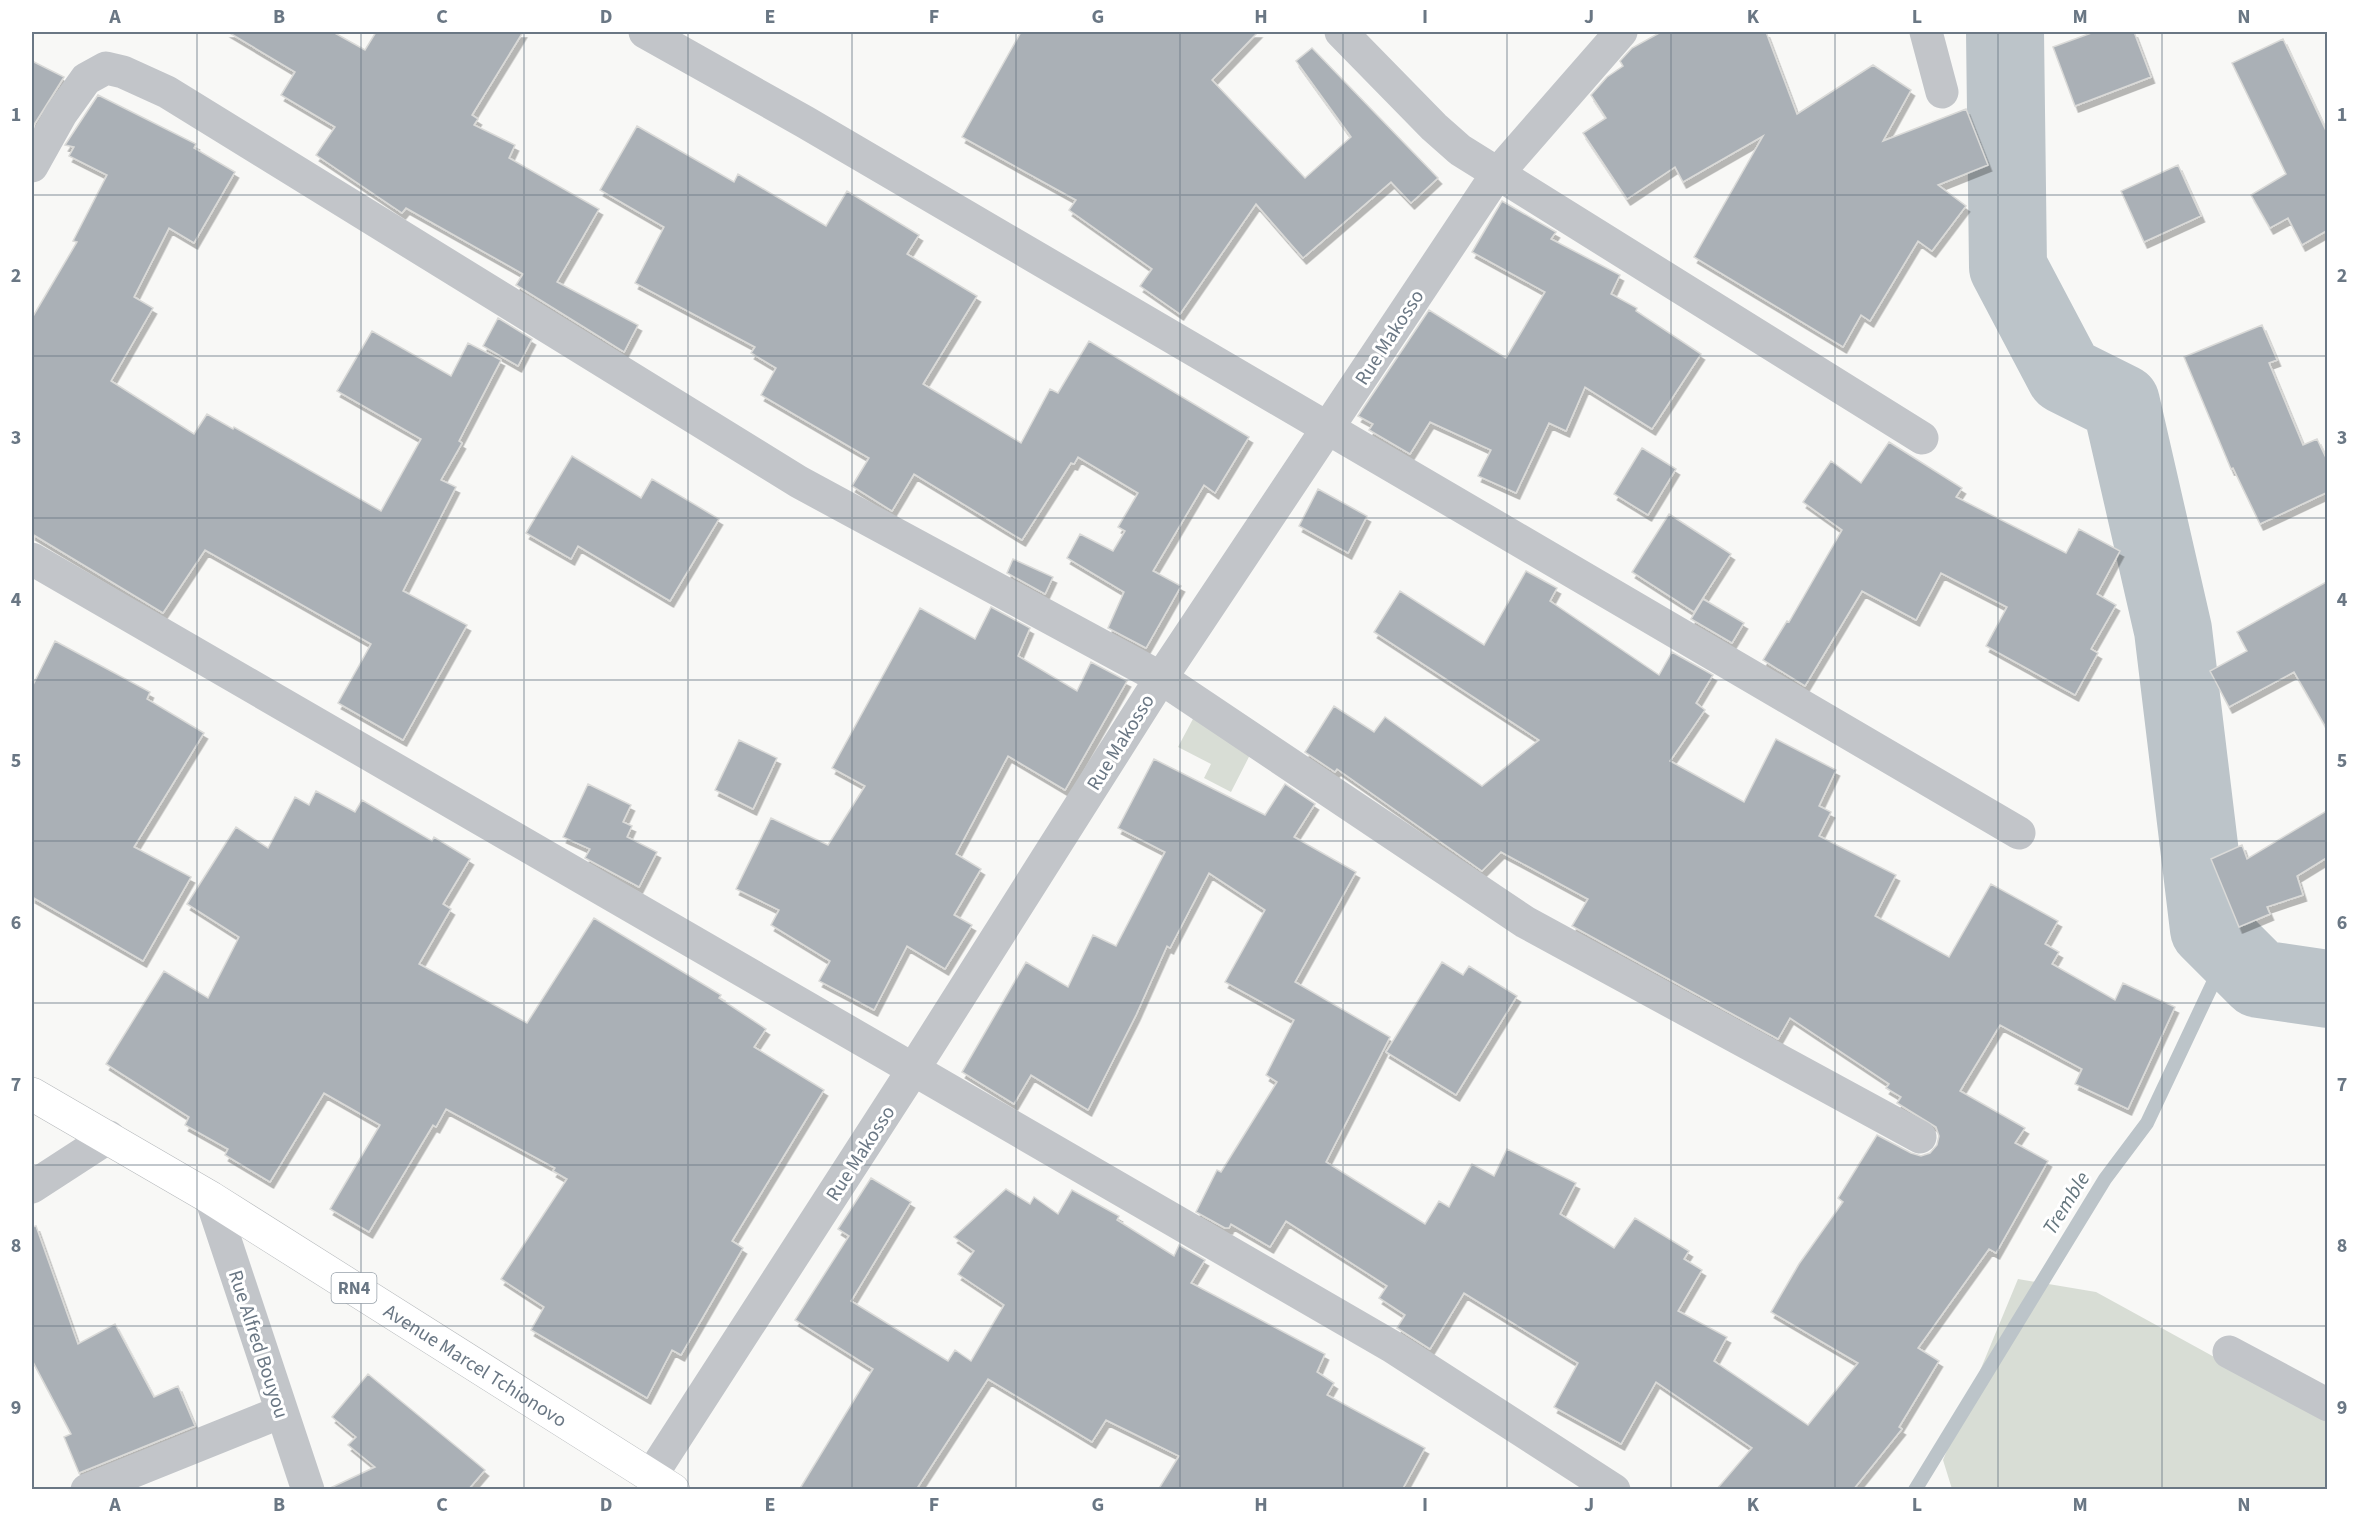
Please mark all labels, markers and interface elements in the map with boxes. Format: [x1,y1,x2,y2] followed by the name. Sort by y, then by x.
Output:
[108,3,121,31] text: A
[273,3,285,31] text: B
[436,3,448,31] text: C
[600,3,612,31] text: D
[765,3,775,31] text: E
[929,3,939,31] text: F
[1092,3,1104,31] text: G
[1254,3,1268,31] text: H
[1422,3,1428,31] text: I
[1584,3,1594,31] text: J
[1747,3,1760,31] text: K
[1912,3,1922,31] text: L
[2072,3,2088,31] text: M
[2237,3,2251,31] text: N
[11,101,21,129] text: 1
[2337,101,2347,129] text: 1
[11,262,21,290] text: 2
[2337,262,2347,290] text: 2
[1348,284,1431,391] street label: Rue Makosso
[11,424,21,452] text: 3
[2337,424,2347,452] text: 3
[11,586,22,614] text: 4
[2337,586,2348,614] text: 4
[1080,689,1162,796] street label: Rue Makosso
[11,747,21,775] text: 5
[2337,747,2347,775] text: 5
[11,909,21,937] text: 6
[2337,909,2347,937] text: 6
[11,1071,21,1099] text: 7
[2337,1071,2347,1099] text: 7
[819,1100,902,1207] street label: Rue Makosso
[2035,1166,2097,1240] water label: Tremble
[11,1232,21,1260] text: 8
[2337,1232,2347,1260] text: 8
[221,1267,295,1422] street label: Rue Alfred Bouyou
[332,1273,376,1303] road number: RN4
[378,1298,572,1434] street label: Avenue Marcel Tchionovo
[11,1394,21,1422] text: 9
[2337,1394,2347,1422] text: 9
[108,1491,121,1519] text: A
[273,1491,285,1519] text: B
[436,1491,448,1519] text: C
[600,1491,612,1519] text: D
[765,1491,775,1519] text: E
[929,1491,939,1519] text: F
[1092,1491,1104,1519] text: G
[1254,1491,1268,1519] text: H
[1422,1491,1428,1519] text: I
[1584,1491,1594,1519] text: J
[1747,1491,1760,1519] text: K
[1912,1491,1922,1519] text: L
[2072,1491,2088,1519] text: M
[2237,1491,2251,1519] text: N

